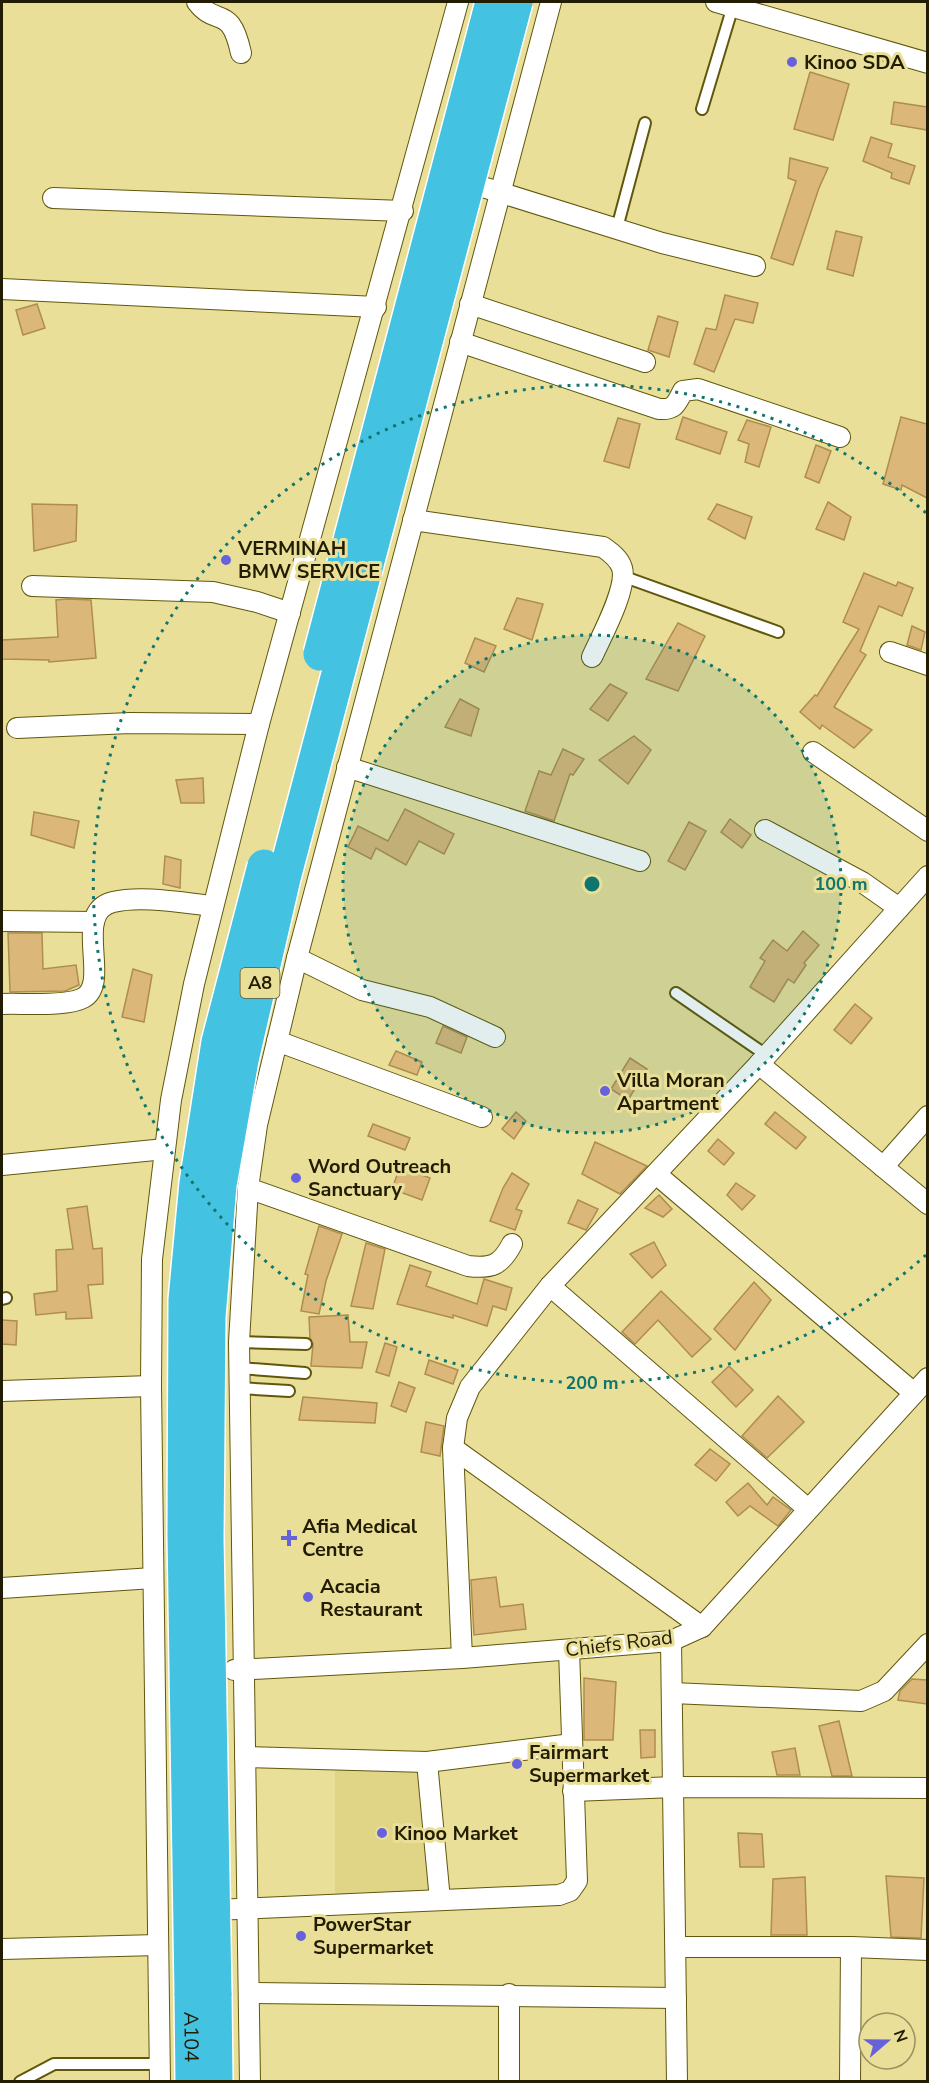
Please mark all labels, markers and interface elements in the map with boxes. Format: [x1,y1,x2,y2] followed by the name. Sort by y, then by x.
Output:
[804,49,905,76] place label: Kinoo SDA
[785,55,799,69] marker: Kinoo SDA
[237,535,380,585] place label: VERMINAH BMW SERVICE
[219,553,233,567] marker: VERMINAH BMW SERVICE
[814,872,868,896] text: 100 m
[582,874,602,894] centre of rings
[240,968,280,998] road number: A8
[616,1067,725,1117] place label: Villa Moran Apartment
[598,1084,612,1098] marker: Villa Moran Apartment
[308,1153,451,1203] place label: Word Outreach Sanctuary
[289,1171,303,1185] marker: Word Outreach Sanctuary
[565,1371,619,1395] text: 200 m
[302,1513,418,1563] place label: Afia Medical Centre
[280,1529,298,1547] marker: Afia Medical Centre
[320,1573,423,1623] place label: Acacia Restaurant
[301,1590,315,1604] marker: Acacia Restaurant
[564,1624,674,1663] street label: Chiefs Road
[529,1739,650,1789] place label: Fairmart Supermarket
[510,1757,524,1771] marker: Fairmart Supermarket
[394,1820,518,1847] place label: Kinoo Market
[375,1826,389,1840] marker: Kinoo Market
[313,1911,434,1961] place label: PowerStar Supermarket
[294,1929,308,1943] marker: PowerStar Supermarket
[857,2011,917,2071] north arrow
[177,2012,205,2062] street label: A104
[888,2027,913,2046] text: N

